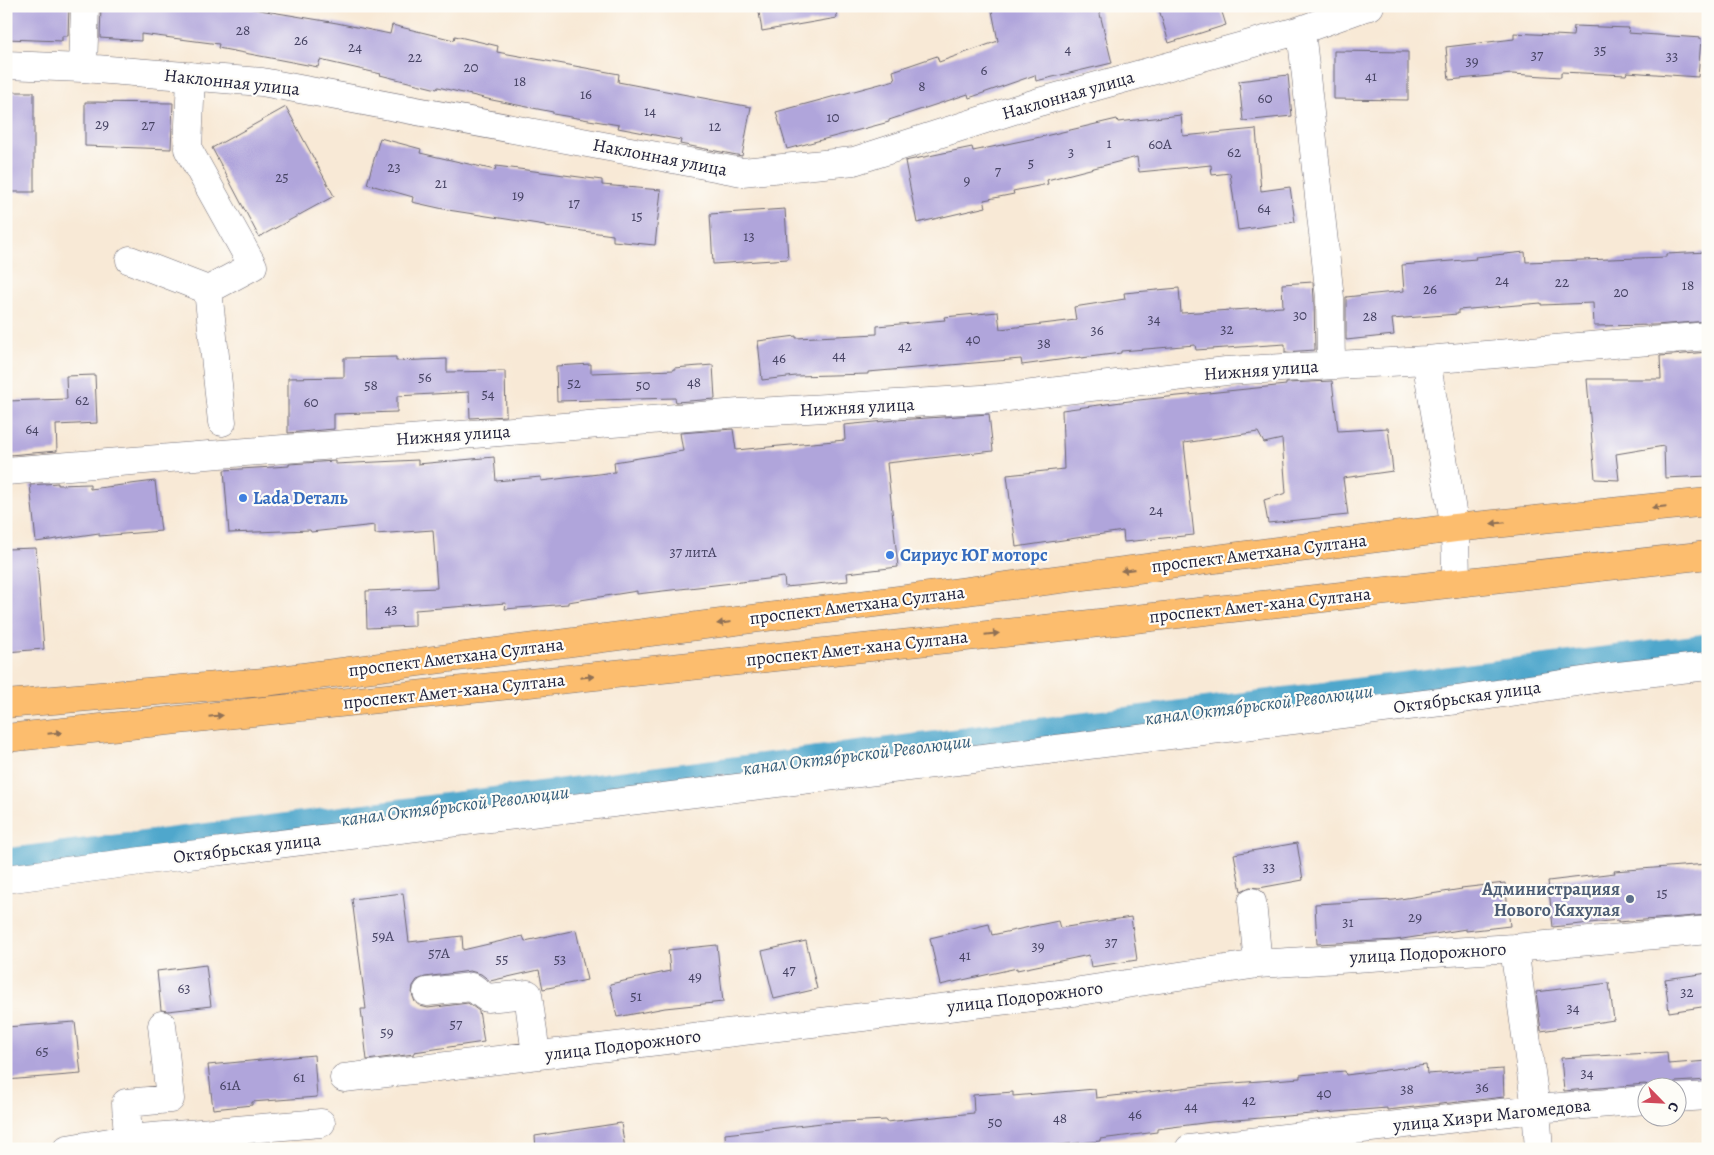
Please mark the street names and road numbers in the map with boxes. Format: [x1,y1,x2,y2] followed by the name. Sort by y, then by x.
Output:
[163,63,302,101] street label: Наклонная улица
[999,64,1138,125] street label: Наклонная улица
[591,132,730,182] street label: Наклонная улица
[1203,354,1320,386] street label: Нижняя улица
[799,392,916,422] street label: Нижняя улица
[395,419,512,451] street label: Нижняя улица
[1150,528,1369,578] street label: проспект Аметхана Султана
[748,580,967,630] street label: проспект Аметхана Султана
[1148,581,1373,629] street label: проспект Амет-хана Султана
[745,624,970,672] street label: проспект Амет-хана Султана
[347,632,566,682] street label: проспект Аметхана Султана
[342,667,567,715] street label: проспект Амет-хана Султана
[1392,675,1543,719] street label: Октябрьская улица
[172,827,323,869] street label: Октябрьская улица
[1348,937,1507,969] street label: улица Подорожного
[945,976,1104,1019] street label: улица Подорожного
[543,1024,702,1067] street label: улица Подорожного
[1391,1093,1593,1137] street label: улица Хизри Магомедова

